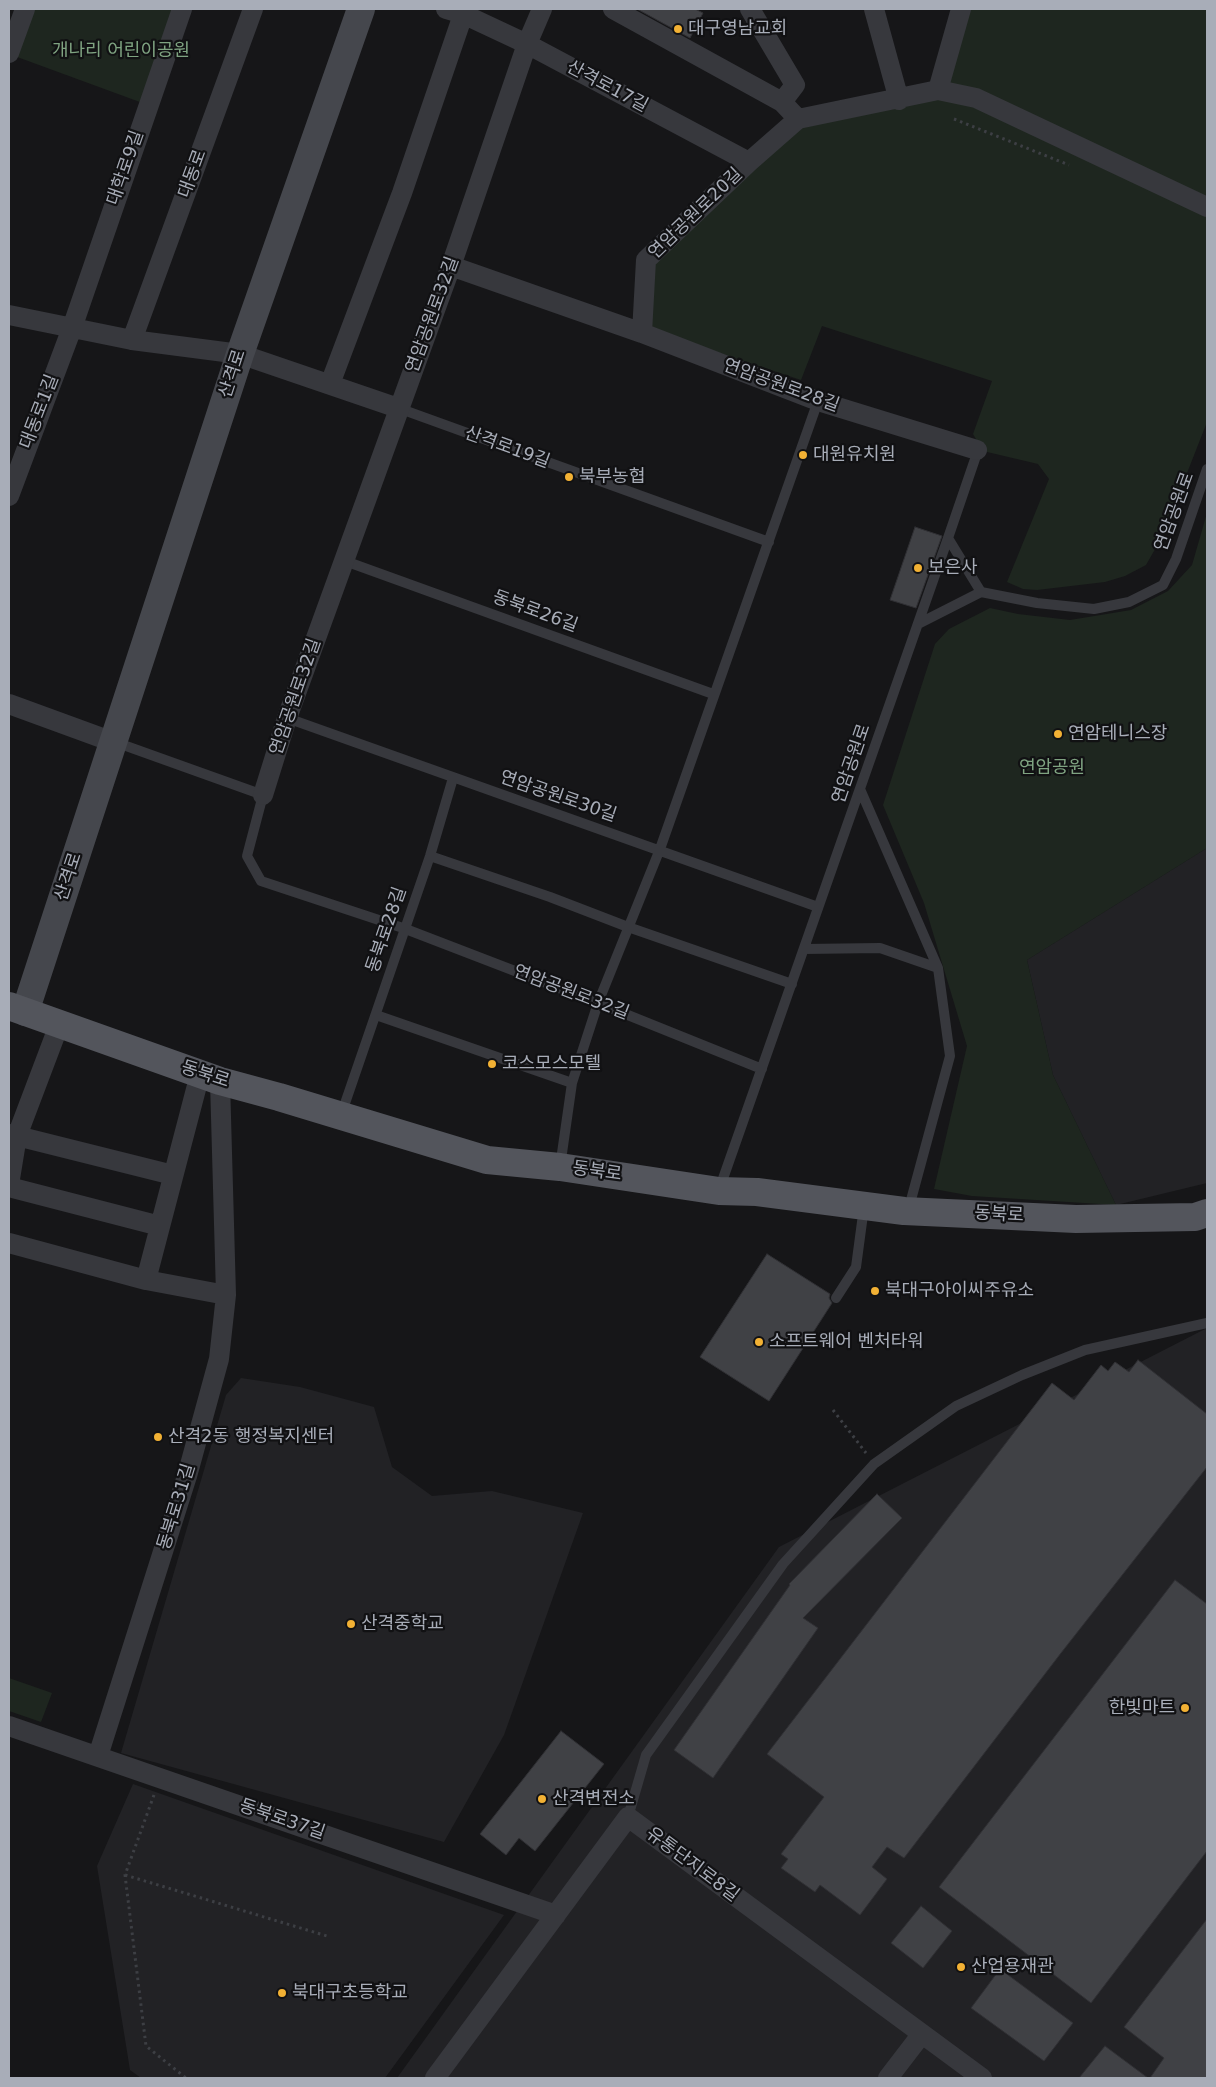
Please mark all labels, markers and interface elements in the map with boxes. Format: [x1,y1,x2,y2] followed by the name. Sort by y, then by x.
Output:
[688,18,787,40] place label: 대구영남교회
[672,23,684,35] marker: 대구영남교회
[52,40,190,62] park label: 개나리 어린이공원
[563,57,651,117] street label: 산격로17길
[103,128,149,208] street label: 대학로9길
[174,147,212,201] street label: 대동로
[645,164,747,264] street label: 연암공원로20길
[402,254,464,376] street label: 연암공원로32길
[215,347,251,401] street label: 산격로
[720,355,842,417] street label: 연암공원로28길
[16,372,64,452] street label: 대동로1길
[461,423,553,473] street label: 산격로19길
[813,444,896,466] place label: 대원유치원
[797,449,809,461] marker: 대원유치원
[579,466,645,488] place label: 북부농협
[1151,469,1199,555] street label: 연암공원로
[563,471,575,483] marker: 북부농협
[928,557,978,579] place label: 보은사
[912,562,924,574] marker: 보은사
[489,587,581,637] street label: 동북로26길
[266,636,326,758] street label: 연암공원로32길
[828,721,876,807] street label: 연암공원로
[1068,723,1167,745] place label: 연암테니스장
[1052,728,1064,740] marker: 연암테니스장
[1019,757,1085,779] park label: 연암공원
[497,767,619,827] street label: 연암공원로30길
[51,850,87,904] street label: 산격로
[362,884,412,976] street label: 동북로28길
[510,961,632,1025] street label: 연암공원로32길
[502,1053,601,1075] place label: 코스모스모텔
[178,1057,232,1093] street label: 동북로
[486,1058,498,1070] marker: 코스모스모텔
[571,1158,623,1186] street label: 동북로
[974,1203,1024,1227] street label: 동북로
[885,1280,1034,1302] place label: 북대구아이씨주유소
[869,1285,881,1297] marker: 북대구아이씨주유소
[769,1331,924,1353] place label: 소프트웨어 벤처타워
[753,1336,765,1348] marker: 소프트웨어 벤처타워
[168,1426,334,1448] place label: 산격2동 행정복지센터
[152,1431,164,1443] marker: 산격2동 행정복지센터
[154,1461,200,1553] street label: 동북로31길
[361,1613,444,1635] place label: 산격중학교
[345,1618,357,1630] marker: 산격중학교
[1109,1697,1175,1719] place label: 한빛마트
[1179,1702,1191,1714] marker: 한빛마트
[552,1788,635,1810] place label: 산격변전소
[536,1793,548,1805] marker: 산격변전소
[236,1795,328,1845] street label: 동북로37길
[641,1823,743,1907] street label: 유통단지로8길
[971,1956,1054,1978] place label: 산업용재관
[955,1961,967,1973] marker: 산업용재관
[292,1982,408,2004] place label: 북대구초등학교
[276,1987,288,1999] marker: 북대구초등학교

